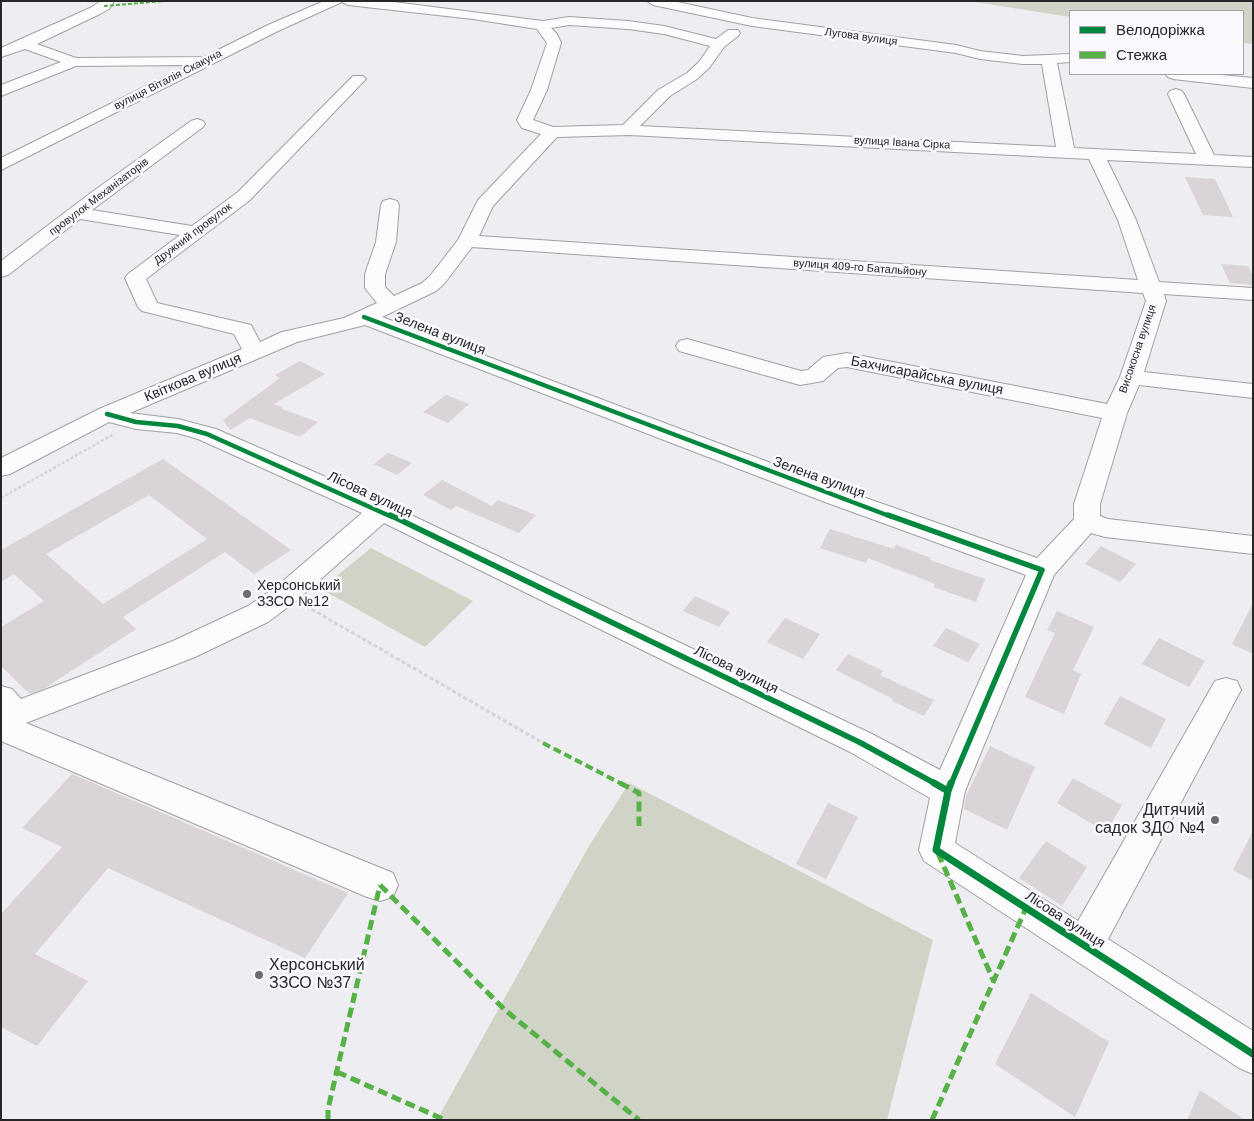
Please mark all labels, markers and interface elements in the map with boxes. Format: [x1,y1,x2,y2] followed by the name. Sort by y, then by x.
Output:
[1069,10,1244,75] legend
[1116,21,1205,38] text: Велодоріжка
[824,25,898,49] street label: Лугова вулиця
[1116,46,1167,63] text: Стежка
[112,47,224,113] street label: вулиця Віталія Скакуна
[853,134,951,152] street label: вулиця Івана Сірка
[47,155,151,239] street label: провулок Механізаторів
[151,200,235,268] street label: Дружний провулок
[793,257,927,279] street label: вулиця 409-го Батальйону
[1117,303,1159,395] street label: Високосна вулиця
[392,309,488,359] street label: Зелена вулиця
[142,350,244,406] street label: Квіткова вулиця
[849,353,1005,399] street label: Бахчисарайська вулиця
[771,454,867,502] street label: Зелена вулиця
[325,468,415,522] street label: Лісова вулиця
[257,578,341,610] place label: Херсонський ЗЗСО №12
[241,588,253,600] marker: Херсонський ЗЗСО №12
[691,642,781,698] street label: Лісова вулиця
[1095,801,1205,839] place label: Дитячий садок ЗДО №4
[1209,814,1221,826] marker: Дитячий садок ЗДО №4
[1022,888,1108,952] street label: Лісова вулиця
[269,956,365,994] place label: Херсонський ЗЗСО №37
[253,969,265,981] marker: Херсонський ЗЗСО №37

